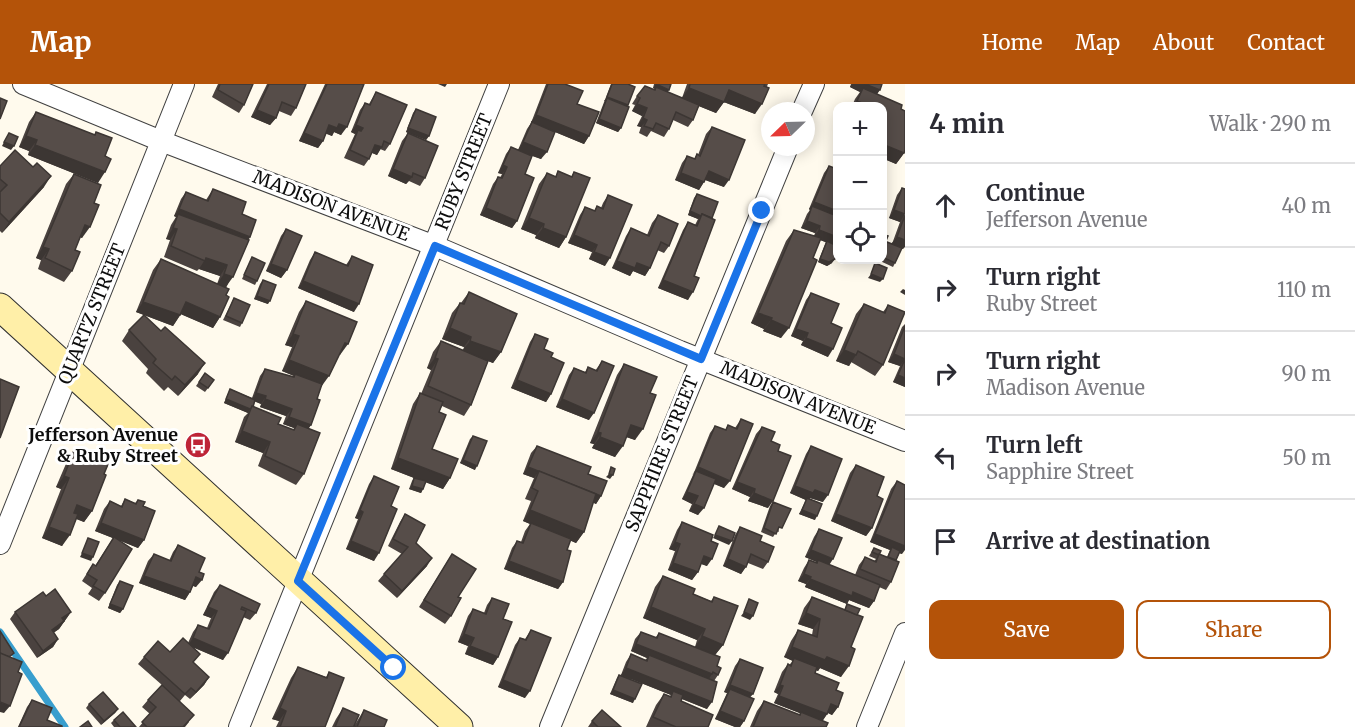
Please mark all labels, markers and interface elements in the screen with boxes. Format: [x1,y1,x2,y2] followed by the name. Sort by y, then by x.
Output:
[30,24,92,60] text: Map
[982,29,1042,56] text: Home
[1075,29,1120,56] text: Map
[1153,29,1214,56] text: About
[1247,29,1325,56] text: Contact
[761,102,815,156] north arrow
[833,102,887,264] map controls
[833,102,887,156] button: +
[929,107,1004,140] text: 4 min
[430,110,498,233] street label: RUBY STREET
[1209,111,1331,136] text: Walk · 290 m
[833,156,887,210] button: −
[250,165,413,246] street label: MADISON AVENUE
[986,179,1085,207] text: Continue
[929,189,962,222] icon: ahead
[1281,193,1331,218] text: 40 m
[748,197,774,223] route end
[986,207,1147,232] text: Jefferson Avenue
[833,210,887,264] button: locate
[53,240,130,388] street label: QUARTZ STREET
[986,263,1100,291] text: Turn right
[929,273,962,306] icon: right
[1277,277,1331,302] text: 110 m
[986,291,1097,316] text: Ruby Street
[986,347,1100,375] text: Turn right
[717,356,880,439] street label: MADISON AVENUE
[929,357,962,390] icon: right
[1281,361,1331,386] text: 90 m
[620,372,703,535] street label: SAPPHIRE STREET
[986,375,1145,400] text: Madison Avenue
[27,423,179,467] place label: Jefferson Avenue & Ruby Street
[183,430,213,460] bus stop icon: Jefferson Avenue & Ruby Street
[986,431,1083,459] text: Turn left
[929,441,962,474] icon: left
[1282,445,1331,470] text: 50 m
[986,459,1134,484] text: Sapphire Street
[929,525,962,558] icon: arrive
[986,527,1210,555] text: Arrive at destination
[929,600,1124,659] button: Save
[1136,600,1331,659] button: Share
[380,654,406,680] route start

